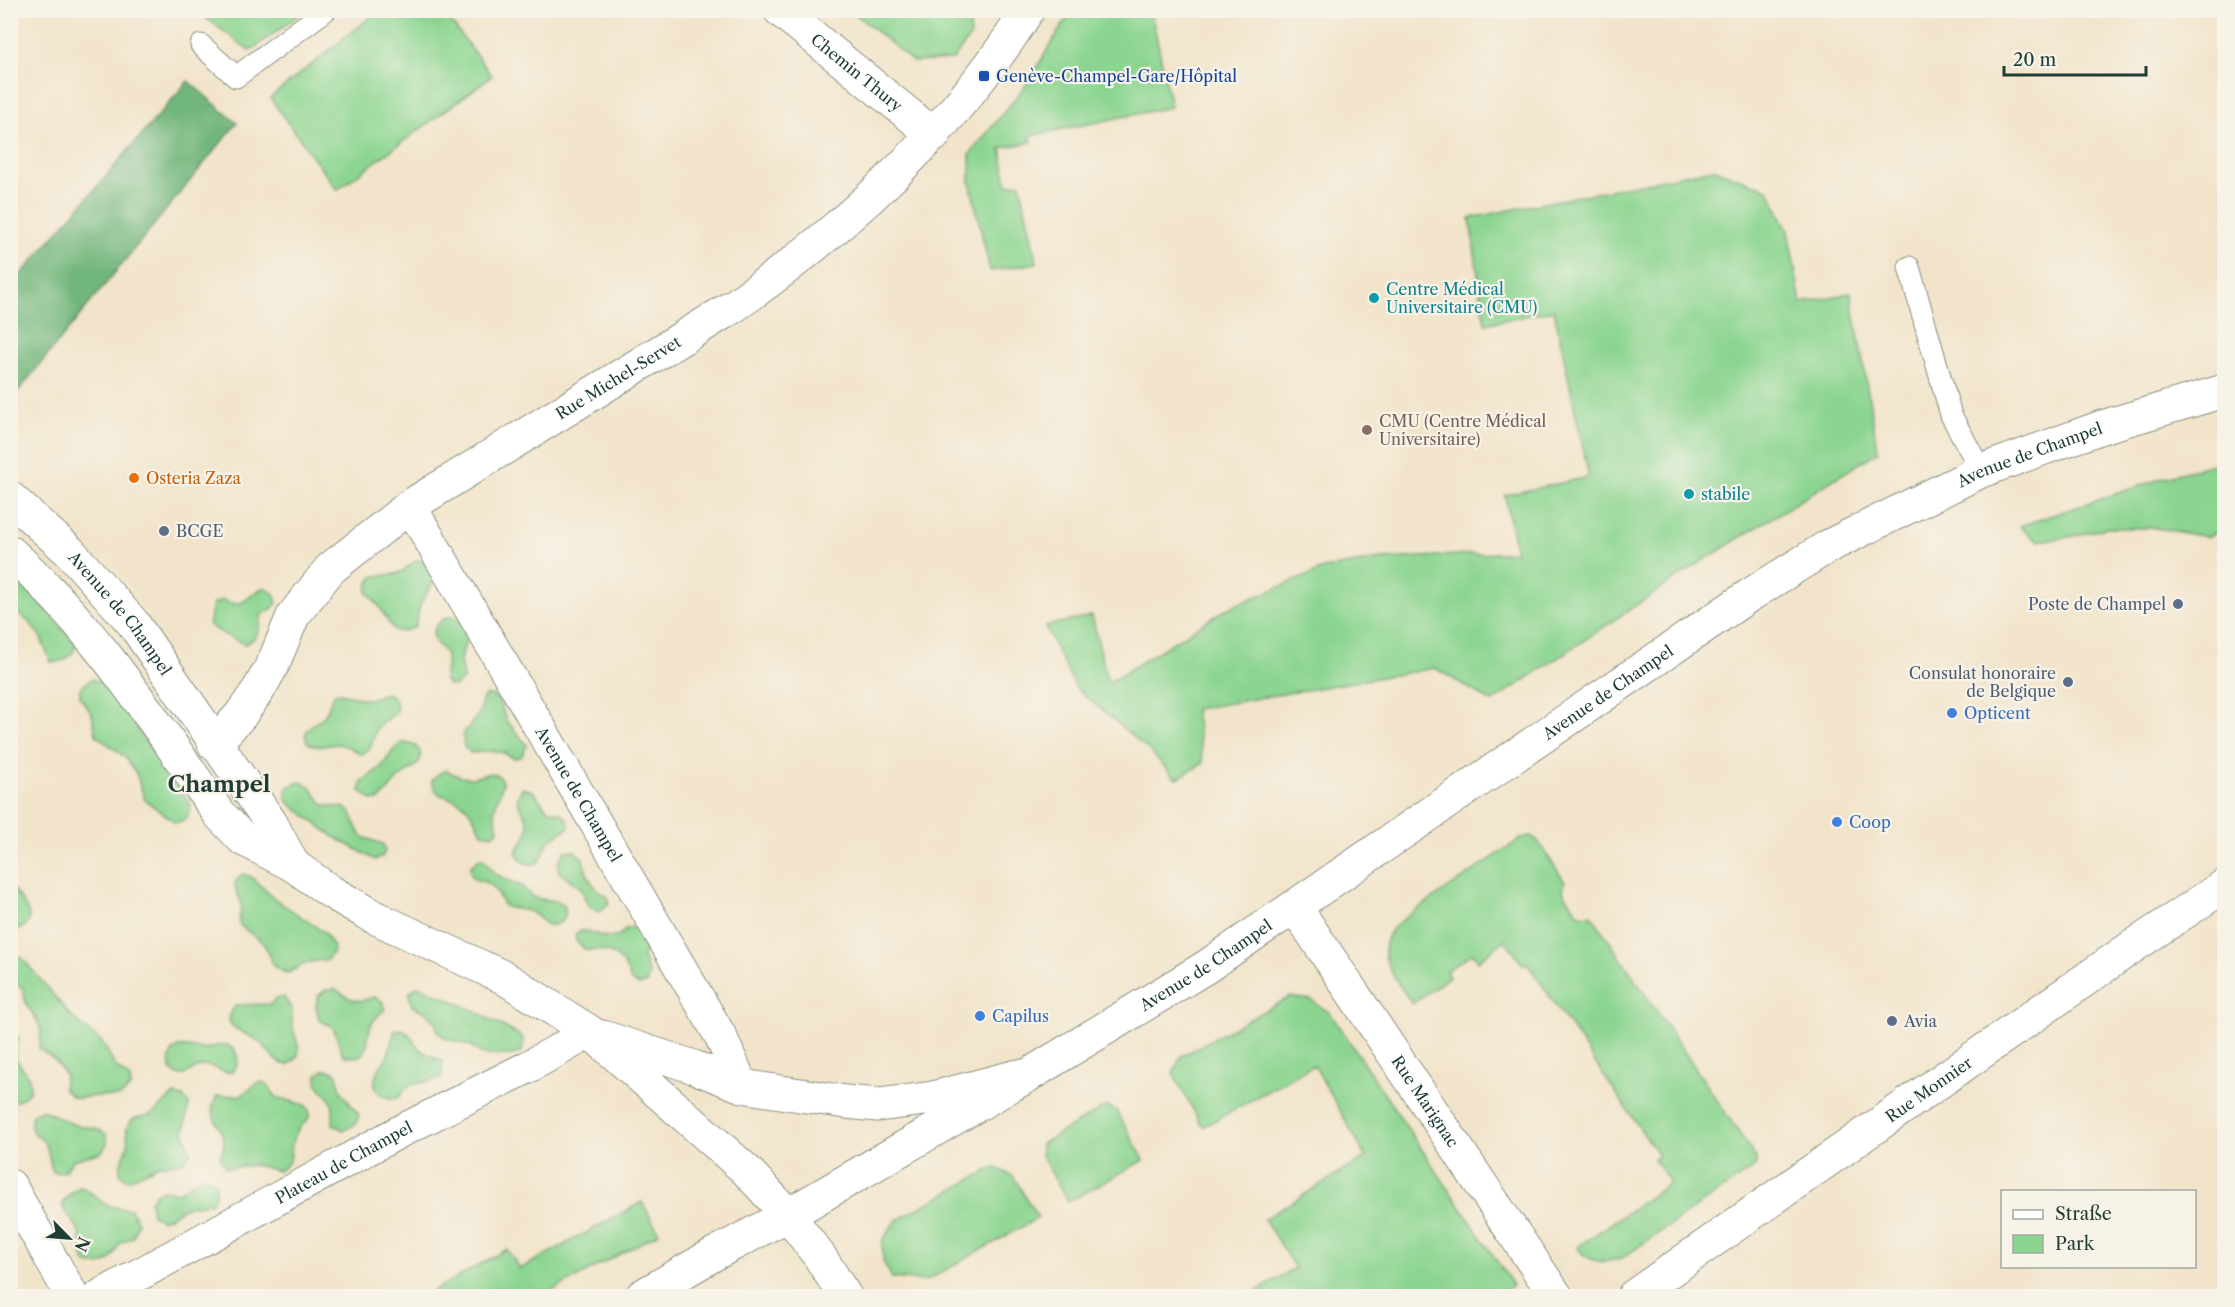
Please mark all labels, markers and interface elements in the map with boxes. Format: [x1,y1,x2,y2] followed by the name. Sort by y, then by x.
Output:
[807,29,908,116] street label: Chemin Thury
[2004,39,2146,77] scale bar
[2013,49,2057,71] text: 20 m
[996,66,1237,86] place label: Genève-Champel-Gare/Hôpital
[977,69,991,83] marker: Genève-Champel-Gare/Hôpital
[1386,279,1538,317] place label: Centre Médical Universitaire (CMU)
[1367,291,1381,305] marker: Centre Médical Universitaire (CMU)
[552,331,685,424] street label: Rue Michel-Servet
[1379,411,1547,449] place label: CMU (Centre Médical Universitaire)
[1953,418,2105,492] street label: Avenue de Champel
[1360,423,1374,437] marker: CMU (Centre Médical Universitaire)
[146,468,241,488] place label: Osteria Zaza
[127,471,141,485] marker: Osteria Zaza
[1701,484,1750,504] place label: stabile
[1682,487,1696,501] marker: stabile
[176,521,223,541] place label: BCGE
[157,524,171,538] marker: BCGE
[64,547,176,679] street label: Avenue de Champel
[2028,594,2166,614] place label: Poste de Champel
[2171,597,2185,611] marker: Poste de Champel
[1538,640,1677,744] street label: Avenue de Champel
[1909,663,2056,701] place label: Consulat honoraire de Belgique
[2061,675,2075,689] marker: Consulat honoraire de Belgique
[1964,703,2031,723] place label: Opticent
[1945,706,1959,720] marker: Opticent
[531,722,626,866] street label: Avenue de Champel
[167,771,271,798] district label: Champel
[1849,812,1891,832] place label: Coop
[1830,815,1844,829] marker: Coop
[1135,915,1276,1016] street label: Avenue de Champel
[992,1006,1049,1026] place label: Capilus
[973,1009,987,1023] marker: Capilus
[1903,1011,1937,1031] place label: Avia
[1885,1014,1899,1028] marker: Avia
[1387,1052,1463,1151] street label: Rue Marignac
[1882,1052,1976,1127] street label: Rue Monnier
[272,1117,416,1208] street label: Plateau de Champel
[2001,1190,2196,1268] legend
[2055,1203,2112,1225] text: Straße
[39,1208,99,1268] north arrow
[2055,1233,2096,1255] text: Park
[71,1234,95,1255] text: N

